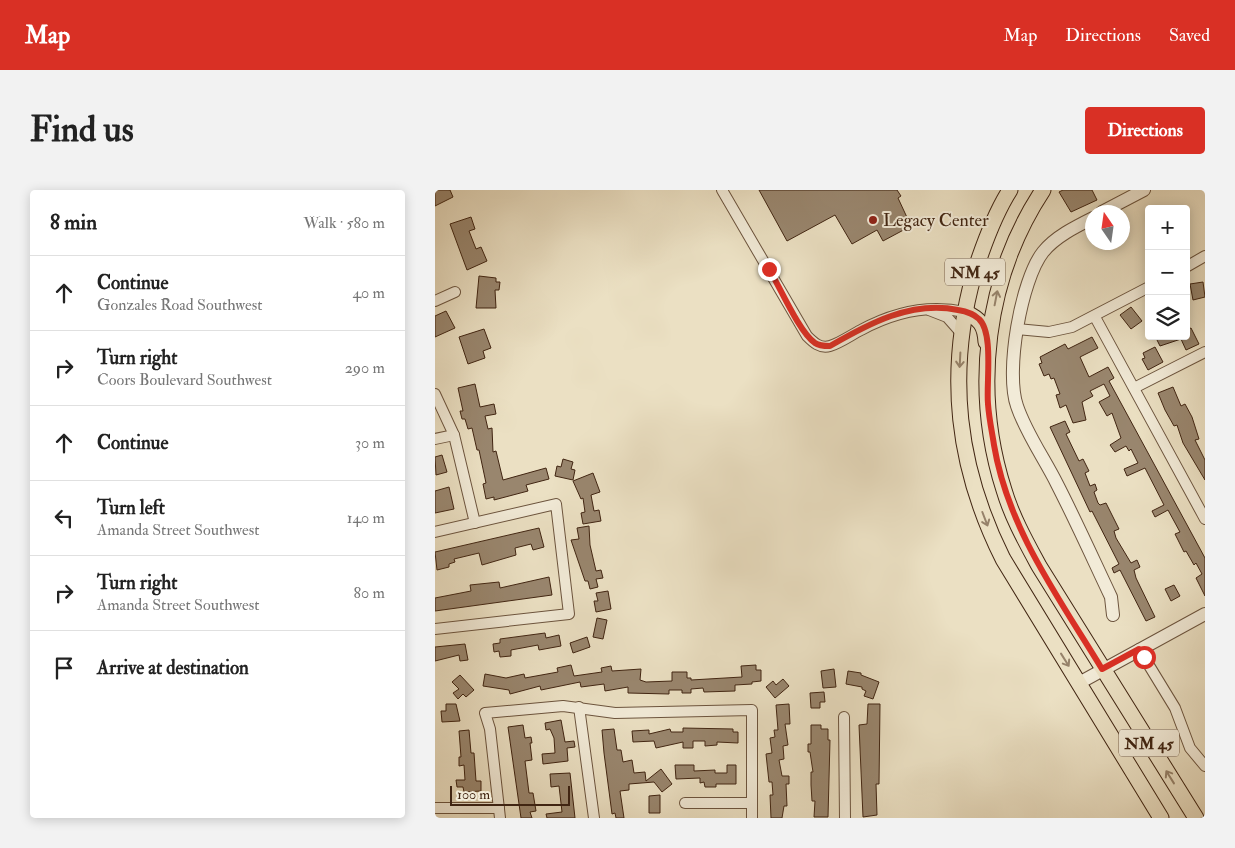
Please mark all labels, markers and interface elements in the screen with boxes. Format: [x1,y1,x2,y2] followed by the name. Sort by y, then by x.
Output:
[25,20,70,51] text: Map
[1004,24,1037,47] text: Map
[1065,24,1141,47] text: Directions
[1169,24,1210,47] text: Saved
[1085,107,1205,154] button: Directions
[30,108,134,152] text: Find us
[1085,205,1130,250] north arrow
[1145,205,1190,340] map controls
[1145,205,1190,250] button: +
[50,209,97,236] text: 8 min
[883,209,989,232] place label: Legacy Center
[303,213,385,233] text: Walk · 580 m
[867,214,879,226] marker: Legacy Center
[1145,250,1190,295] button: −
[758,258,781,281] route end
[945,258,1005,285] road number: NM 45
[97,271,168,295] text: Continue
[50,279,78,307] icon: ahead
[352,283,385,303] text: 40 m
[992,291,1001,307] one-way arrow
[97,295,262,315] text: Gonzales Road Southwest
[1145,295,1190,340] button: layers
[97,346,177,370] text: Turn right
[955,352,964,368] one-way arrow
[50,354,78,382] icon: right
[345,358,385,378] text: 290 m
[97,370,272,390] text: Coors Boulevard Southwest
[50,429,78,457] icon: ahead
[97,431,168,455] text: Continue
[355,433,385,453] text: 30 m
[97,496,165,520] text: Turn left
[50,504,78,532] icon: left
[347,508,385,528] text: 140 m
[981,511,990,526] one-way arrow
[97,520,259,540] text: Amanda Street Southwest
[97,571,177,595] text: Turn right
[50,579,78,607] icon: right
[354,583,385,603] text: 80 m
[97,595,259,615] text: Amanda Street Southwest
[1133,646,1156,669] route start
[1060,653,1070,667] one-way arrow
[50,654,78,682] icon: arrive
[97,656,249,680] text: Arrive at destination
[1119,730,1179,756] road number: NM 45
[1164,770,1174,784] one-way arrow
[450,783,570,806] scale bar
[457,786,490,803] text: 100 m

